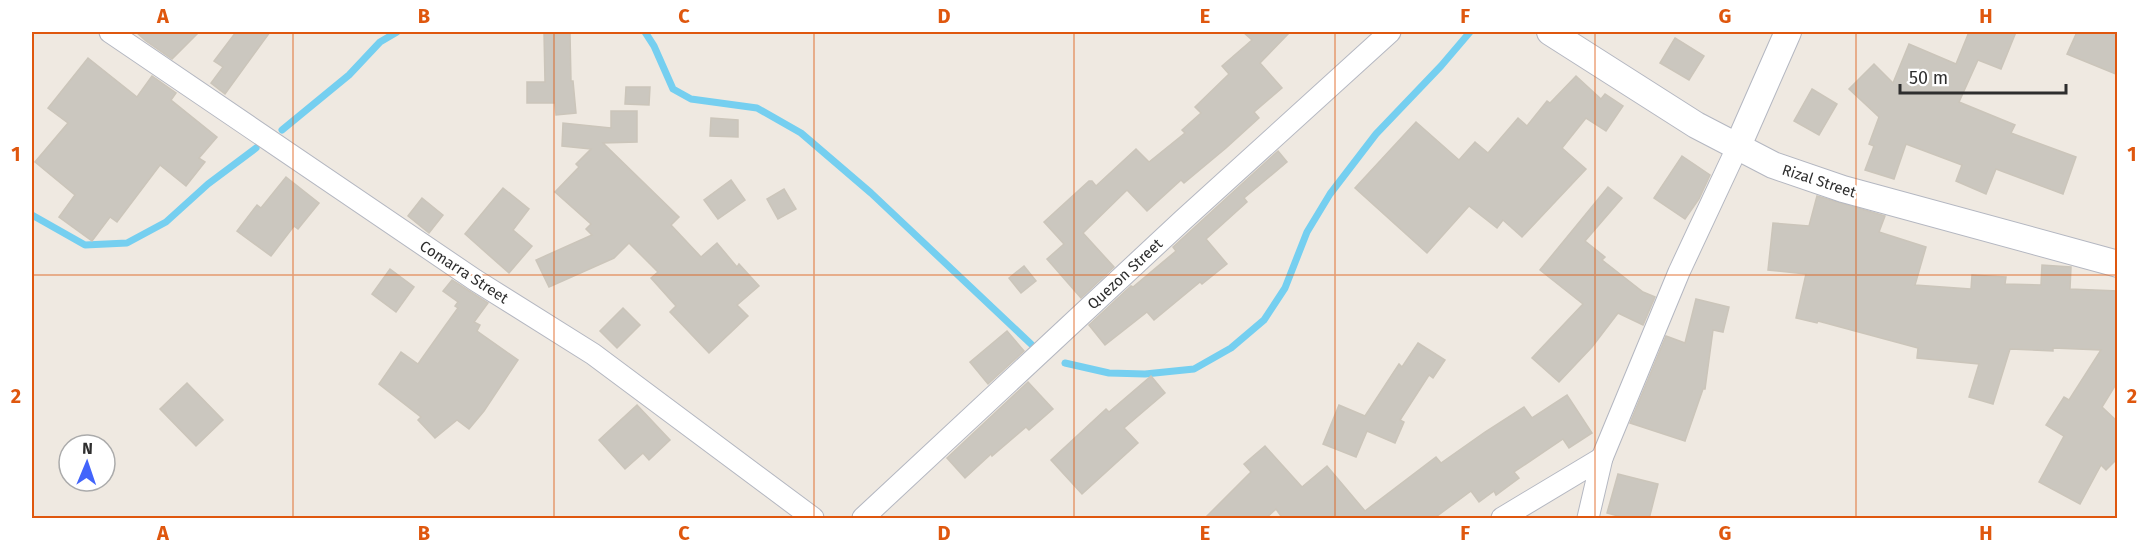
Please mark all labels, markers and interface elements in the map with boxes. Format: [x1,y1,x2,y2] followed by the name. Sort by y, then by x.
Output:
[156,4,170,28] text: A
[418,4,430,28] text: B
[678,4,690,28] text: C
[937,4,951,28] text: D
[1200,4,1210,28] text: E
[1460,4,1470,28] text: F
[1719,4,1731,28] text: G
[1979,4,1993,28] text: H
[1900,57,2066,95] scale bar
[1909,67,1948,89] text: 50 m
[11,142,21,166] text: 1
[2127,142,2137,166] text: 1
[1780,161,1859,202] street label: Rizal Street
[1084,234,1167,313] street label: Quezon Street
[416,237,512,308] street label: Comarra Street
[11,384,21,408] text: 2
[2127,384,2137,408] text: 2
[57,433,117,493] north arrow
[82,439,93,458] text: N
[156,521,170,545] text: A
[418,521,430,545] text: B
[678,521,690,545] text: C
[937,521,951,545] text: D
[1200,521,1210,545] text: E
[1460,521,1470,545] text: F
[1719,521,1731,545] text: G
[1979,521,1993,545] text: H

